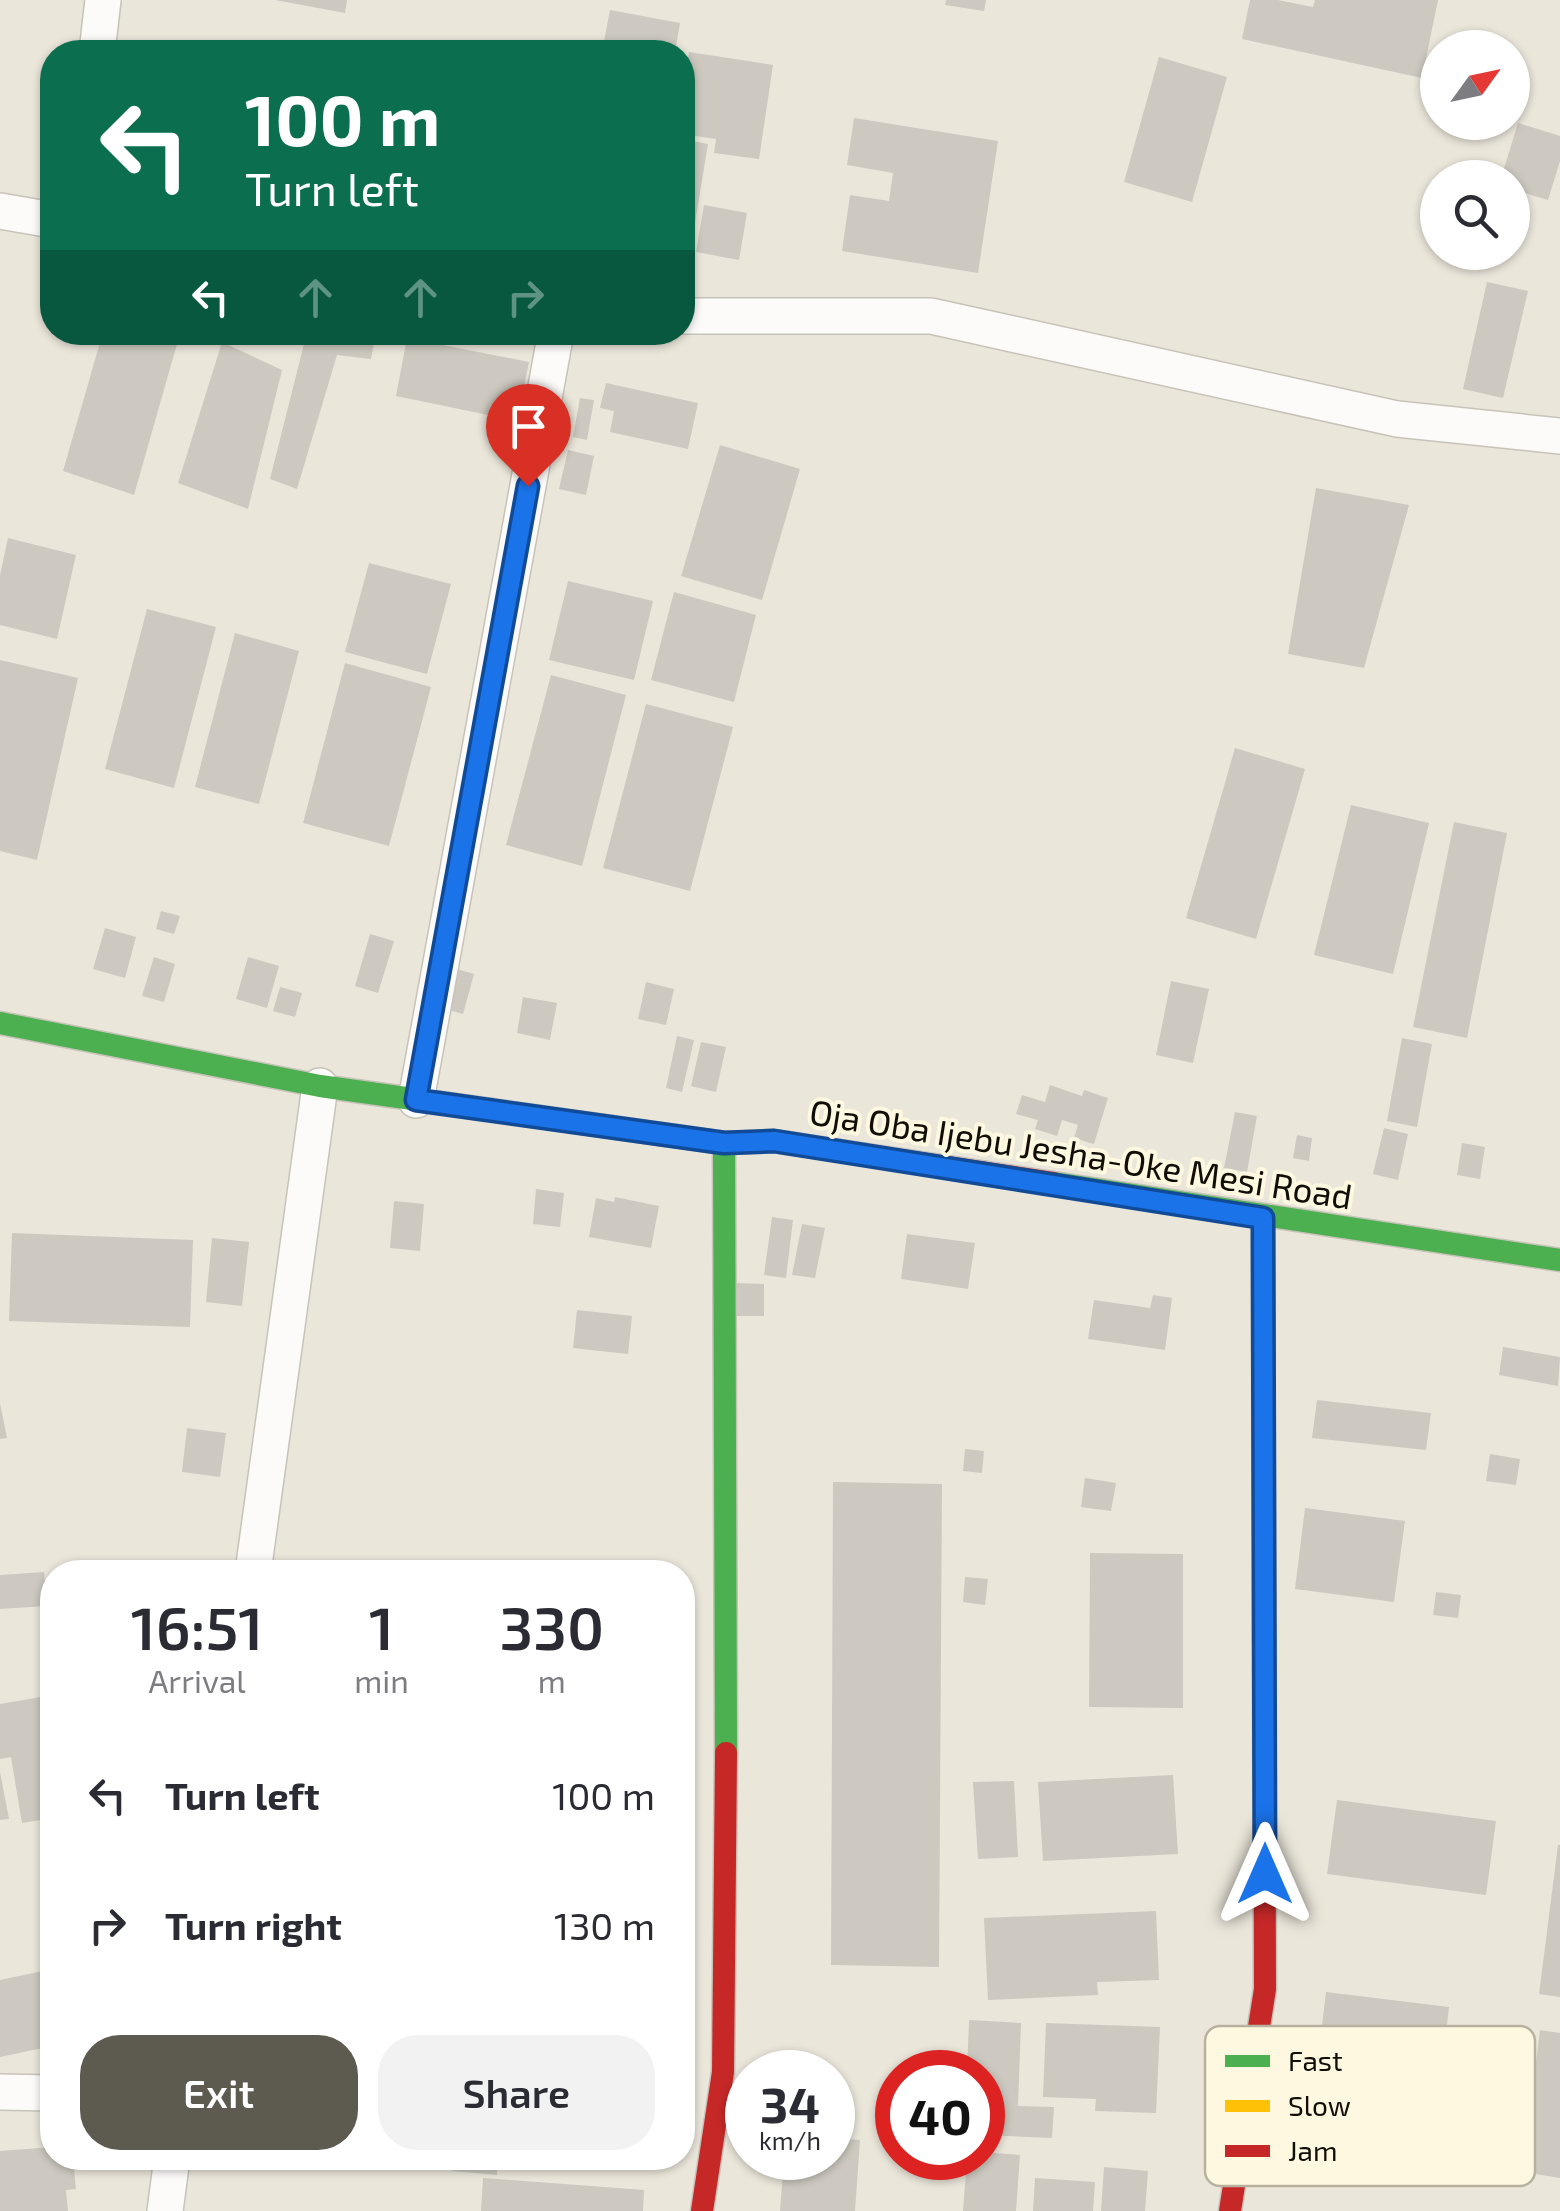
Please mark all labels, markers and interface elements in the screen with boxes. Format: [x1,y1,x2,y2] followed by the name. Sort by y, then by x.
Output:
[1420,30,1530,140] north arrow
[1420,30,1530,270] map controls
[245,76,440,160] text: 100 m
[80,80,210,210] icon: left
[1420,160,1530,270] button: search
[245,161,419,215] text: Turn left
[183,270,238,325] icon: left
[288,270,343,325] icon: ahead
[393,270,448,325] icon: ahead
[498,270,553,325] icon: right
[486,384,571,487] pin
[501,399,556,454] icon: arrive
[807,1089,1355,1217] street label: Oja Oba Ijebu Jesha-Oke Mesi Road
[131,1590,263,1662] text: 16:51
[369,1590,394,1662] text: 1
[500,1590,604,1662] text: 330
[148,1661,246,1699] text: Arrival
[354,1661,409,1699] text: min
[538,1661,566,1699] text: m
[80,1768,135,1823] icon: left
[165,1772,320,1818] text: Turn left
[552,1772,655,1818] text: 100 m
[1213,1822,1317,1926] position arrow
[80,1898,135,1953] icon: right
[165,1902,342,1948] text: Turn right
[554,1902,655,1948] text: 130 m
[1205,2026,1535,2186] legend
[80,2035,358,2150] button: Exit
[378,2035,655,2150] button: Share
[1288,2043,1343,2077] text: Fast
[875,2050,1005,2180] speed limit sign: 40
[760,2073,820,2133] text: 34
[1288,2088,1351,2122] text: Slow
[759,2125,821,2155] text: km/h
[1288,2133,1337,2167] text: Jam

